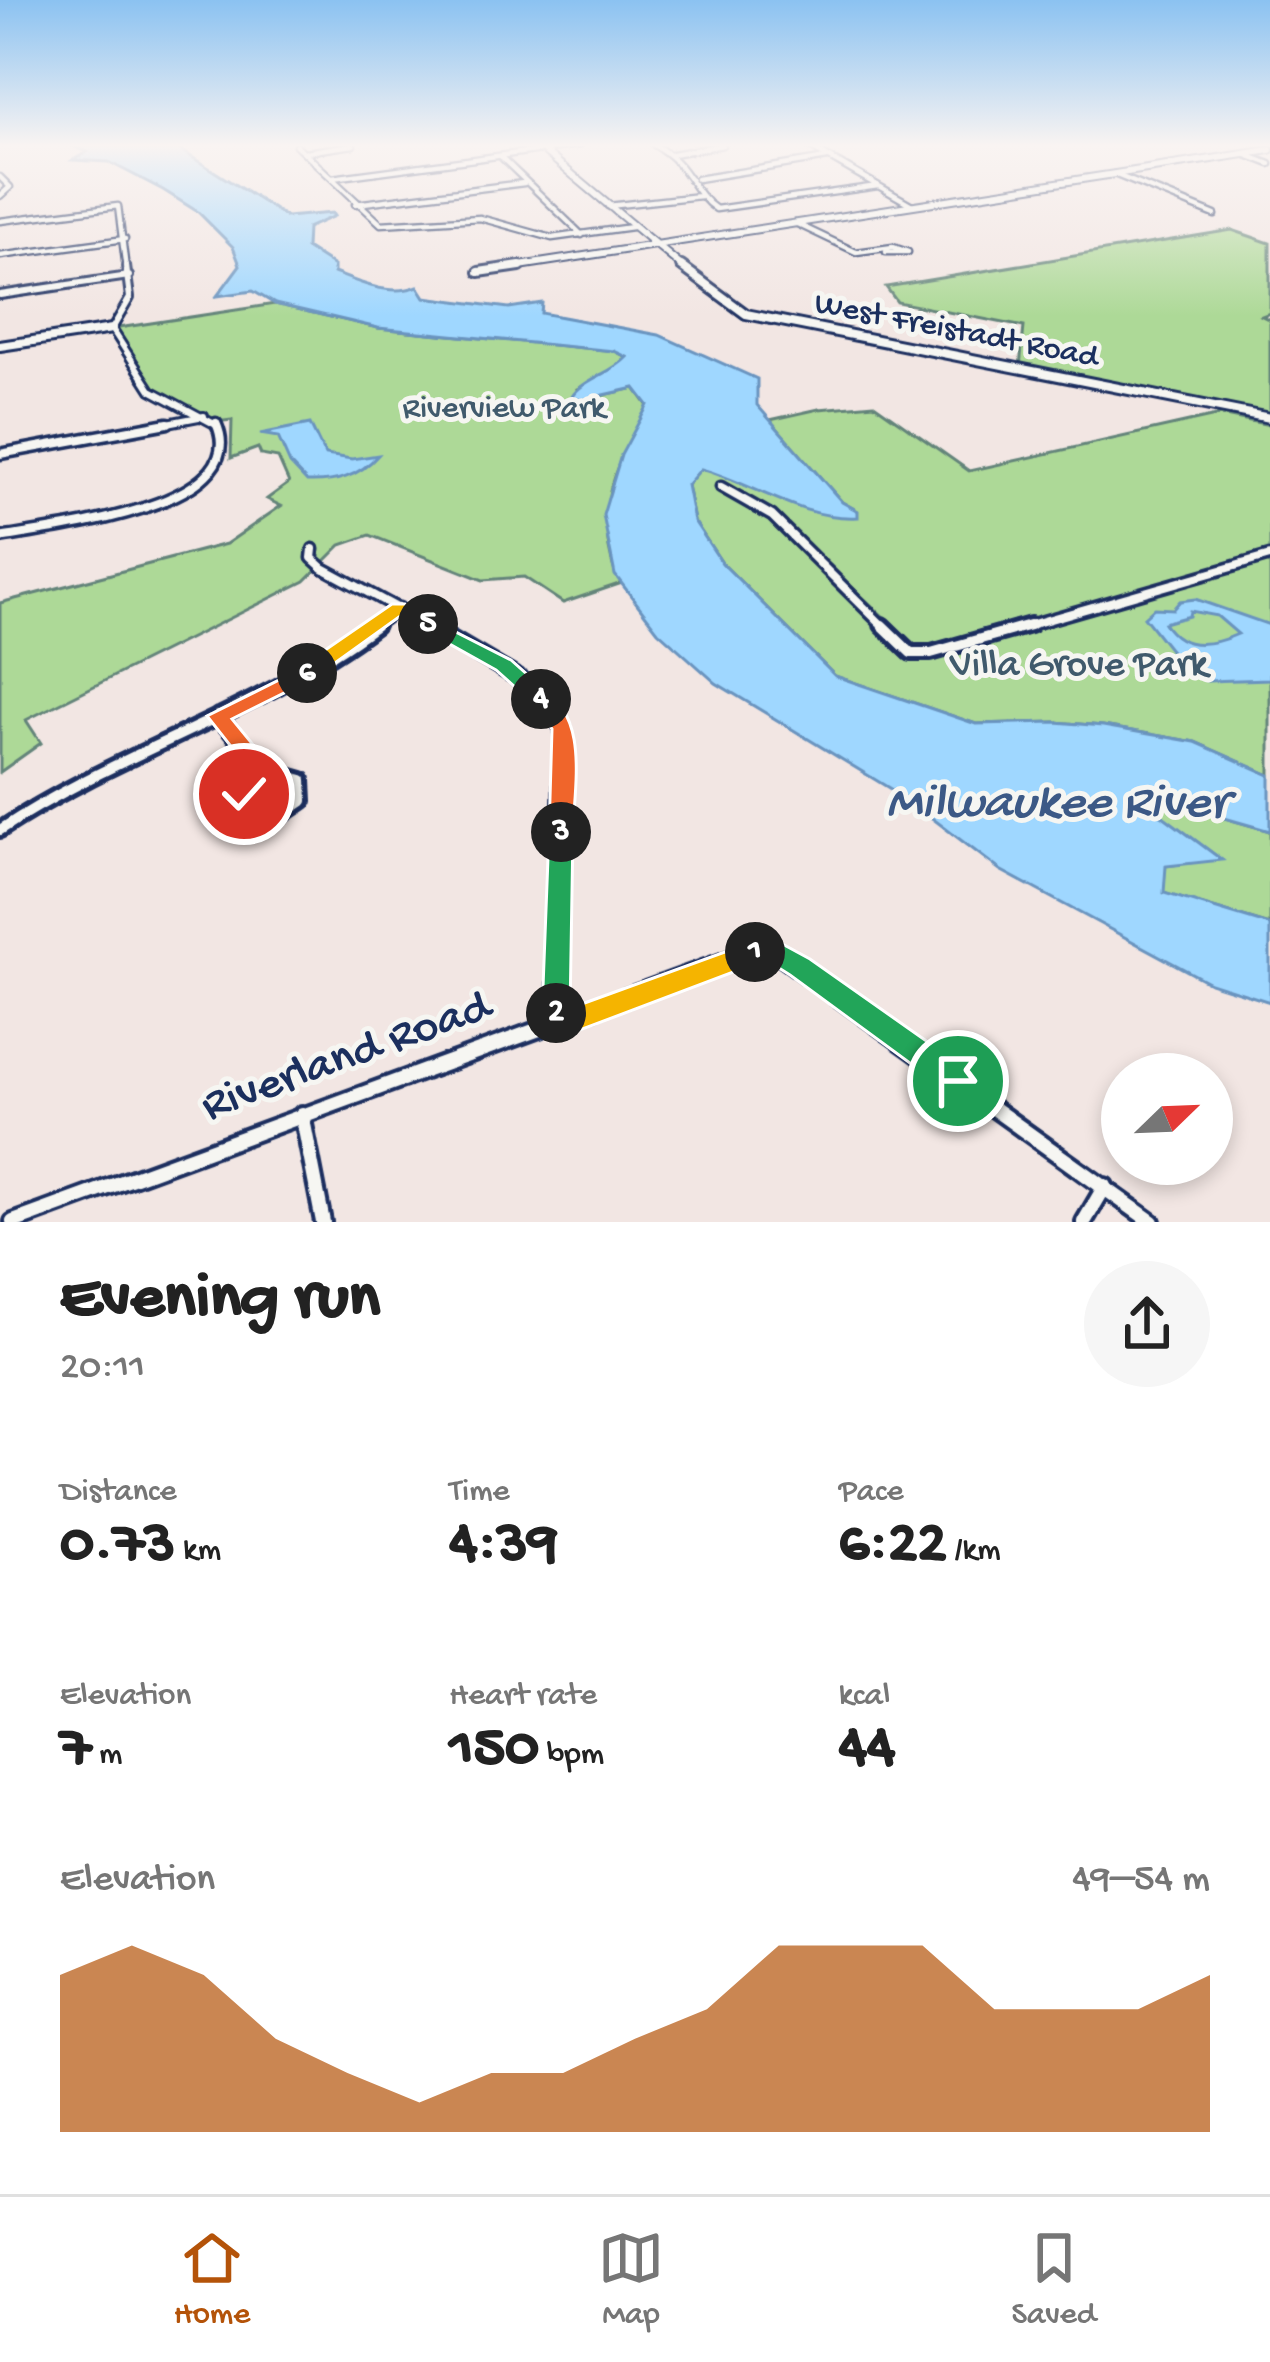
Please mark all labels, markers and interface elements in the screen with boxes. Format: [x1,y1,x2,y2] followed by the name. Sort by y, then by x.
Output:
[811,286,1104,379] street label: West Freistadt Road
[403,391,609,429] park label: Riverview Park
[398,594,458,654] pin: 5
[419,605,437,643] text: 5
[277,643,337,703] pin: 6
[949,644,1212,690] park label: Villa Grove Park
[299,654,315,692] text: 6
[511,669,571,729] pin: 4
[533,680,549,718] text: 4
[193,743,295,845] pin
[211,761,277,827] icon: check
[886,776,1238,836] water label: Milwaukee River
[531,802,591,862] pin: 3
[552,813,570,851] text: 3
[725,922,785,982] pin: 1
[748,933,762,971] text: 1
[195,979,503,1138] street label: Riverland Road
[526,983,586,1043] pin: 2
[548,994,564,1032] text: 2
[907,1030,1009,1132] pin
[925,1048,991,1114] icon: arrive
[1101,1053,1233,1185] north arrow
[1101,1053,1233,1185] map controls
[1084,1261,1210,1387] button: share
[60,1262,380,1340] text: Evening run
[60,1346,145,1392] text: 20:11
[60,1474,177,1512] text: Distance
[449,1474,510,1512] text: Time
[839,1474,903,1512] text: Pace
[60,1512,175,1582] text: 0.73
[449,1512,558,1582] text: 4:39
[839,1512,947,1582] text: 6:22
[175,1533,221,1571] text: km
[947,1533,1001,1571] text: /km
[60,1678,191,1716] text: Elevation
[449,1678,597,1716] text: Heart rate
[839,1678,890,1716] text: kcal
[60,1716,91,1786] text: 7
[449,1716,539,1786] text: 150
[839,1716,895,1786] text: 44
[91,1737,122,1775] text: m
[539,1737,604,1775] text: bpm
[60,1858,215,1904] text: Elevation
[1072,1858,1210,1904] text: 49–54 m
[174,2225,250,2335] tab: Home
[598,2225,664,2335] tab: Map
[1012,2225,1096,2335] tab: Saved

